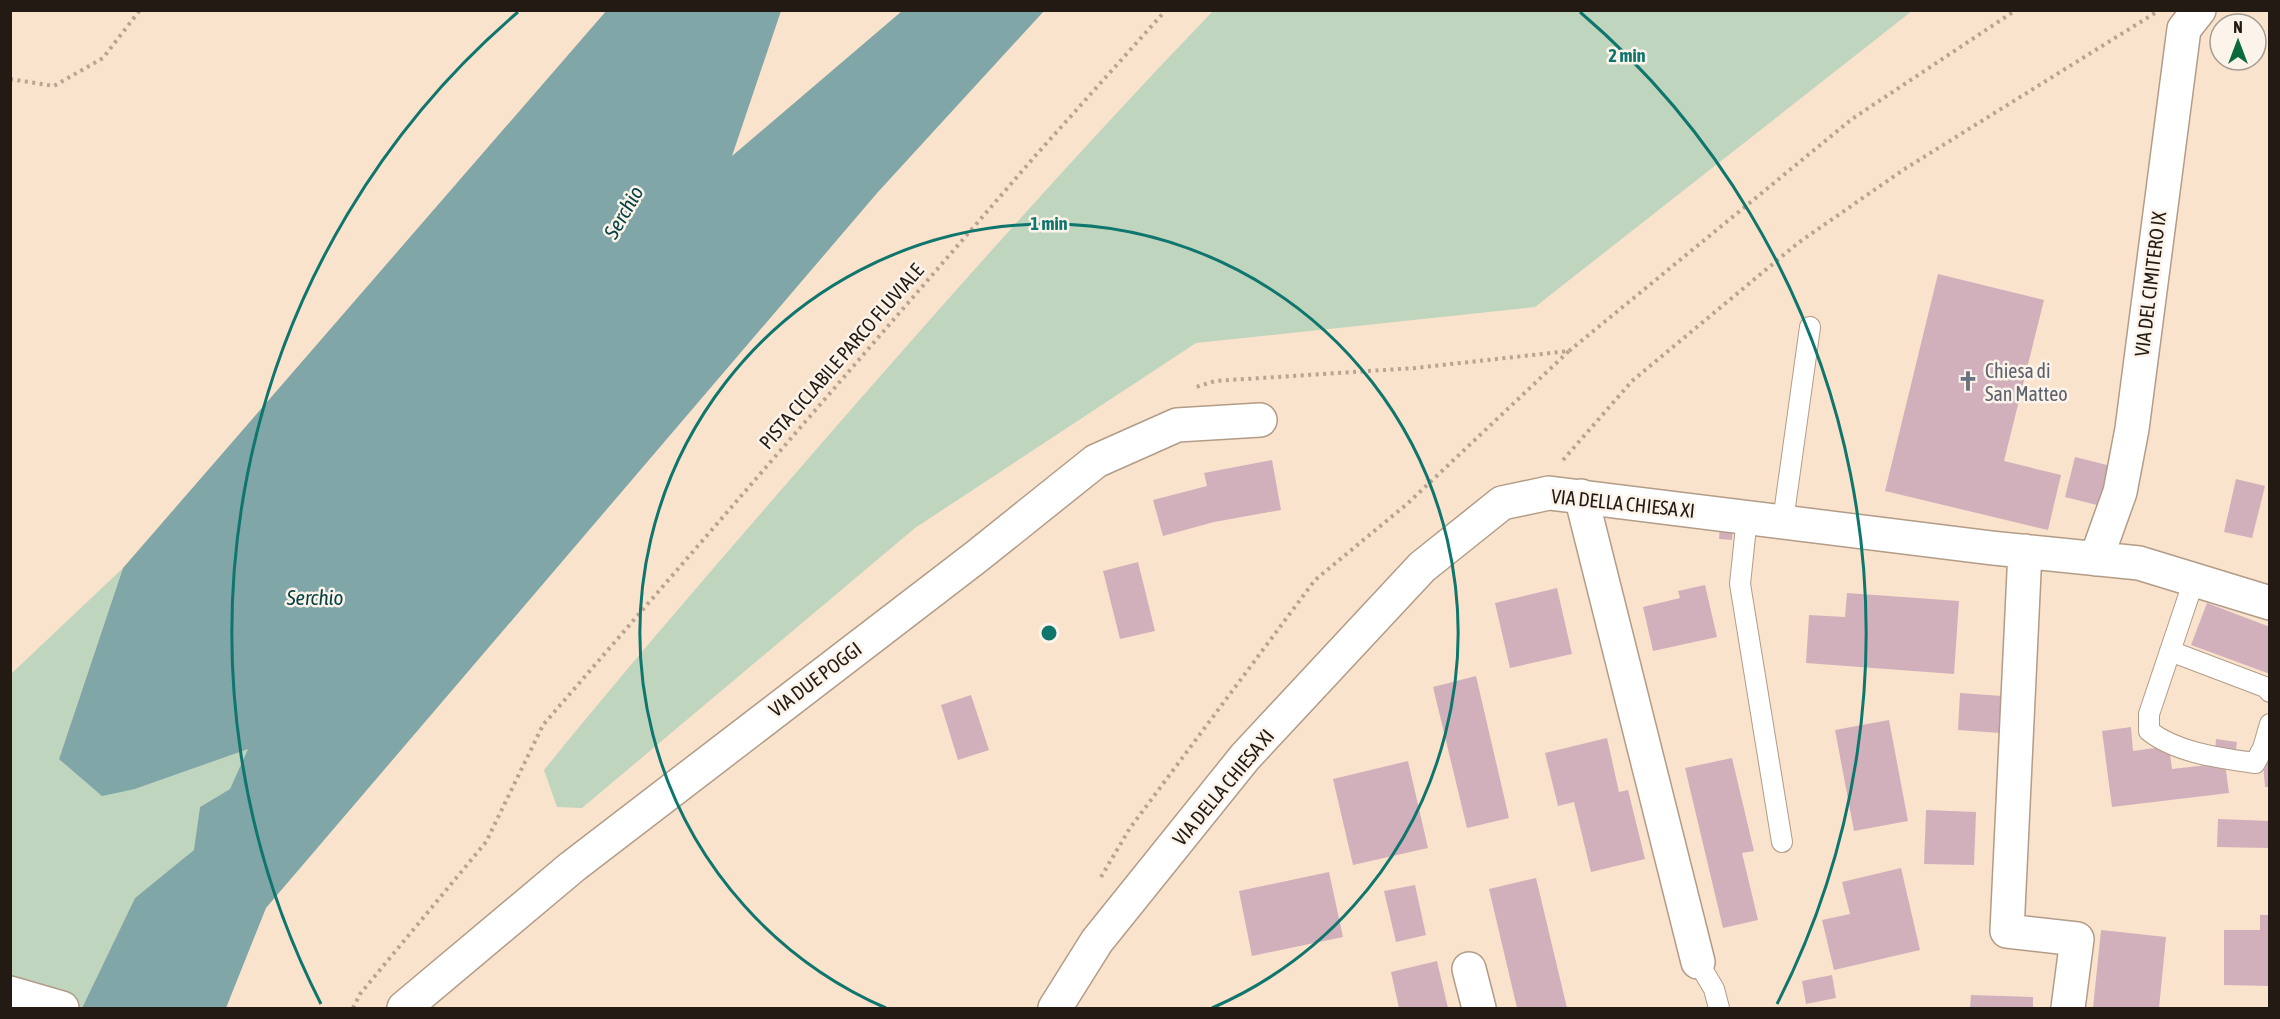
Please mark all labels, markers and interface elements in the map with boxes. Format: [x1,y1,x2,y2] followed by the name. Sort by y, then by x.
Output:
[2208,12,2268,72] north arrow
[2233,18,2243,36] text: N
[1609,45,1646,66] text: 2 min
[598,181,648,243] water label: Serchio
[2130,210,2170,358] street label: VIA DEL CIMITERO IX
[1031,213,1068,234] text: 1 min
[754,258,928,453] street label: PISTA CICLABILE PARCO FLUVIALE
[1985,359,2068,405] place label: Chiesa di San Matteo
[1956,369,1980,393] church icon: Chiesa di San Matteo
[1550,484,1696,522] street label: VIA DELLA CHIESA XI
[286,585,343,609] water label: Serchio
[1039,623,1059,643] centre of rings
[764,637,866,721] street label: VIA DUE POGGI
[1168,724,1278,850] street label: VIA DELLA CHIESA XI

